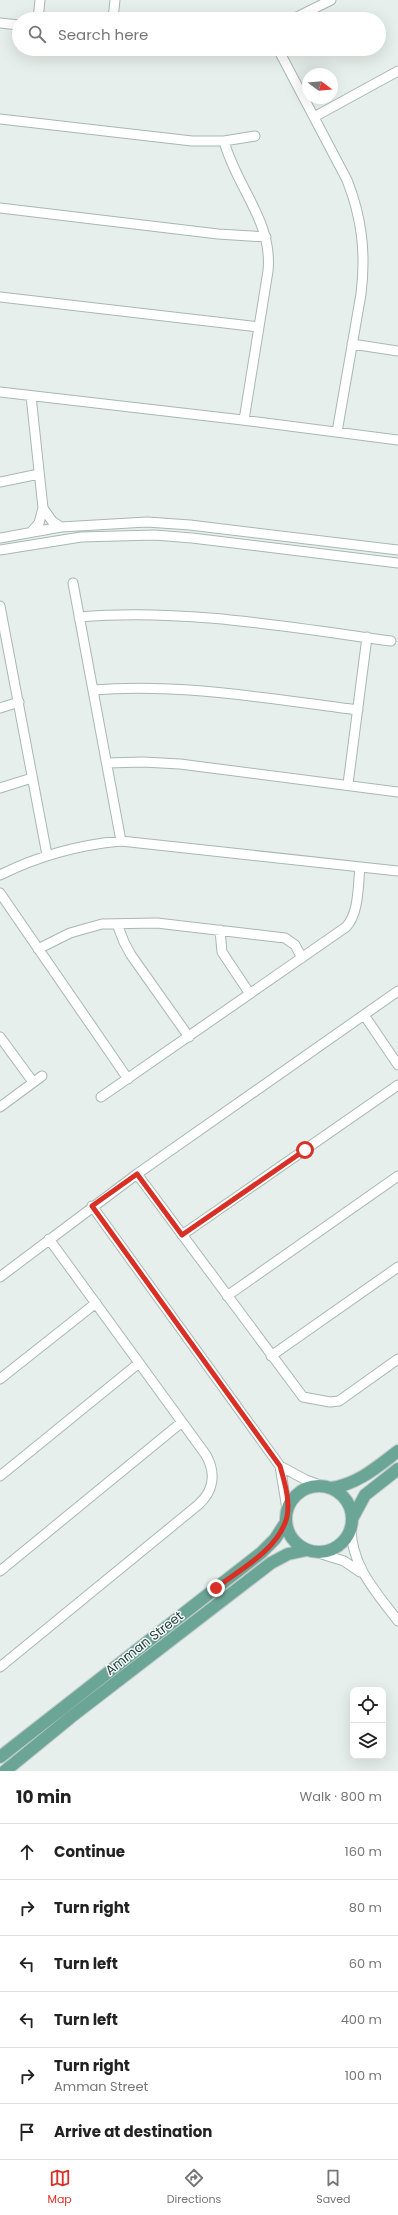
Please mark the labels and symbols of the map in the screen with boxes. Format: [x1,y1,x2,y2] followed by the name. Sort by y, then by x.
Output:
[302,68,338,104] north arrow
[296,1141,314,1159] route start
[207,1579,225,1597] route end
[101,1606,187,1679] street label: Amman Street

